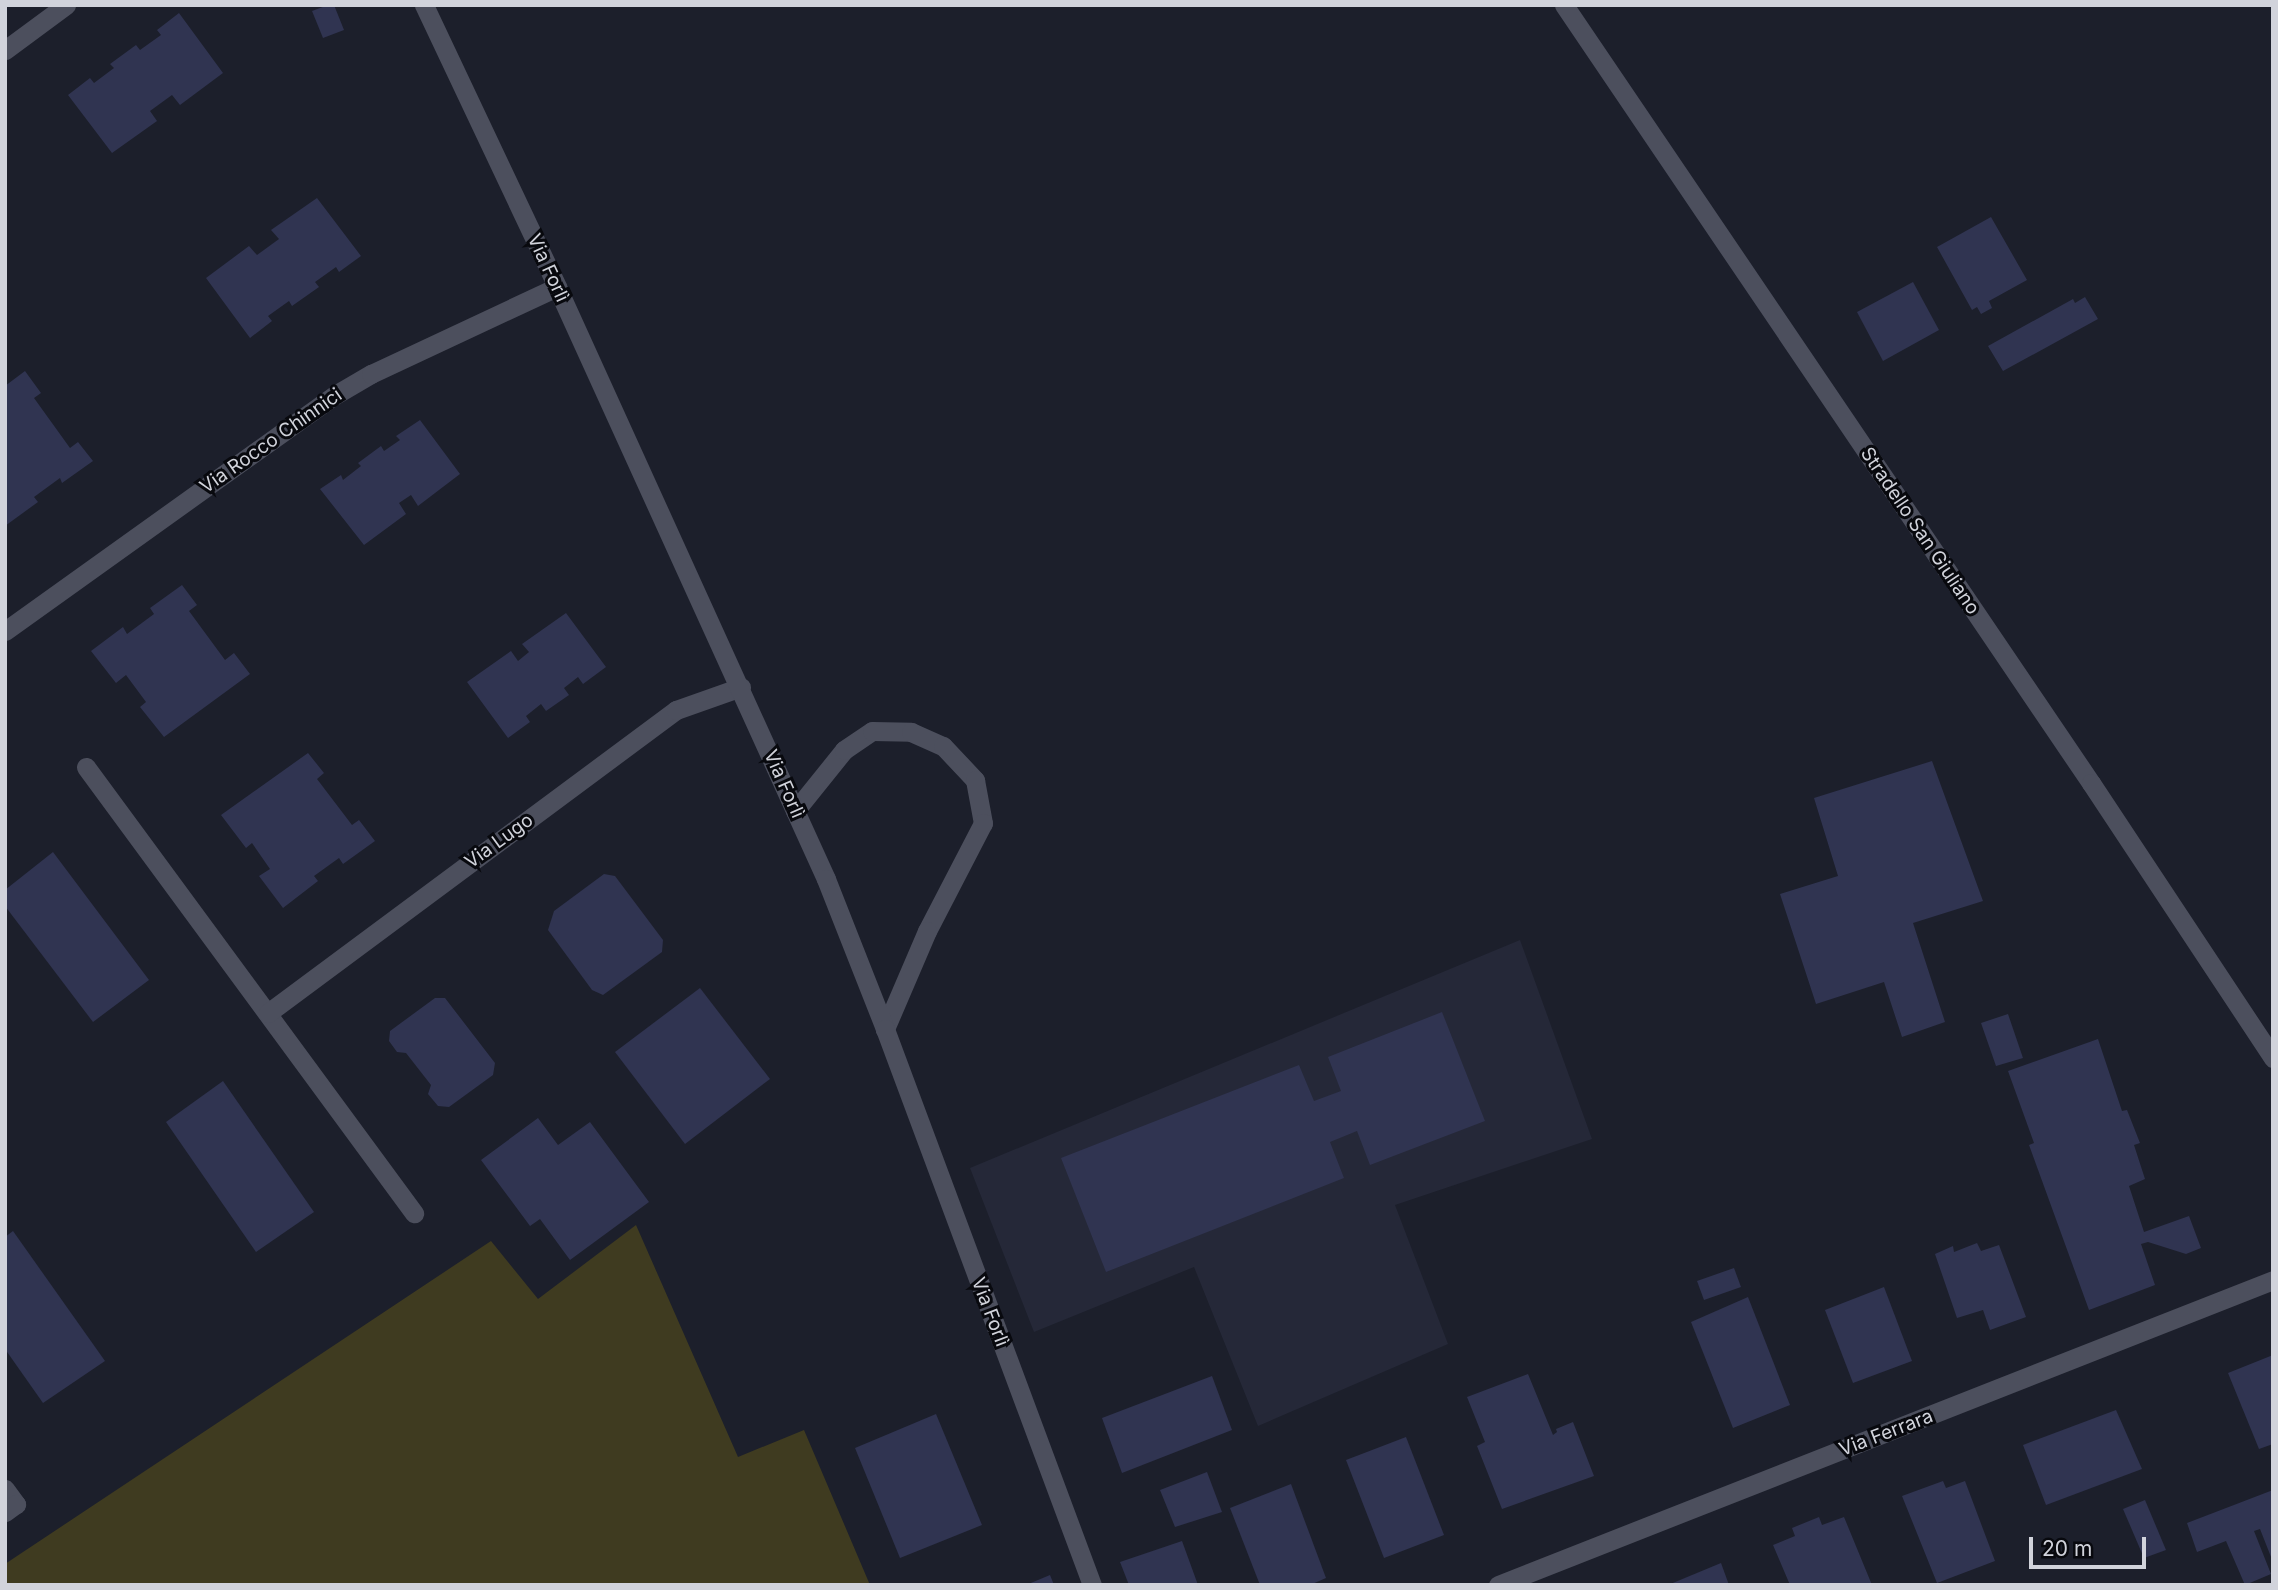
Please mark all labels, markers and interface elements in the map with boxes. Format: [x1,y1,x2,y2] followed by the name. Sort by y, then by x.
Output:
[522,230,574,306] street label: Via Forlì
[196,384,346,498] street label: Via Rocco Chinnici
[1856,443,1984,619] street label: Stradello San Giuliano
[759,746,809,822] street label: Via Forlì
[460,809,538,873] street label: Via Lugo
[966,1274,1014,1350] street label: Via Forlì
[1836,1405,1936,1461] street label: Via Ferrara
[2033,1524,2150,1568] scale bar
[2042,1536,2092,1561] text: 20 m

